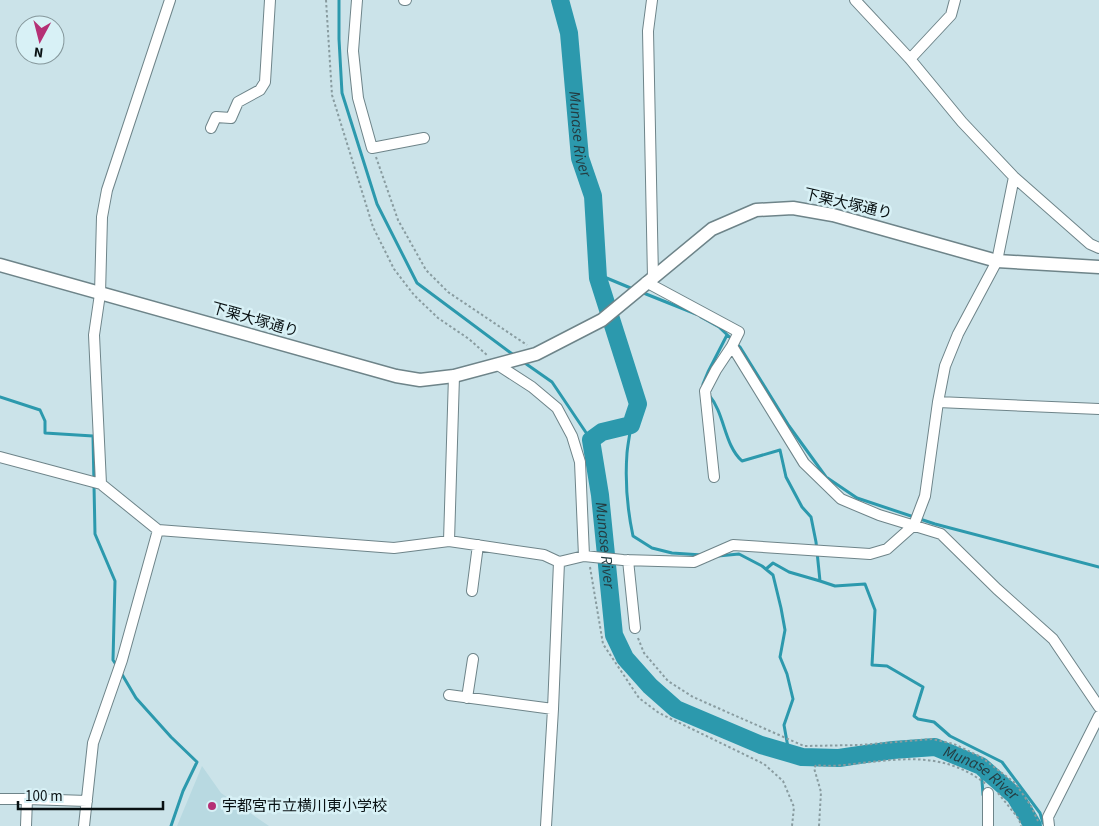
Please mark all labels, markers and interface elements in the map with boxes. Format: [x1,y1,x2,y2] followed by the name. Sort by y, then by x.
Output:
[15,15,65,65] north arrow
[33,41,44,62] text: N
[563,90,597,182] water label: Munase River
[802,184,894,224] street label: 下栗大塚通り
[209,298,301,342] street label: 下栗大塚通り
[590,501,620,591] water label: Munase River
[940,741,1025,806] water label: Munase River
[18,778,162,810] scale bar
[25,786,63,807] text: 100 m
[222,796,387,817] place label: 宇都宮市立横川東小学校
[206,800,218,812] marker: 宇都宮市立横川東小学校

